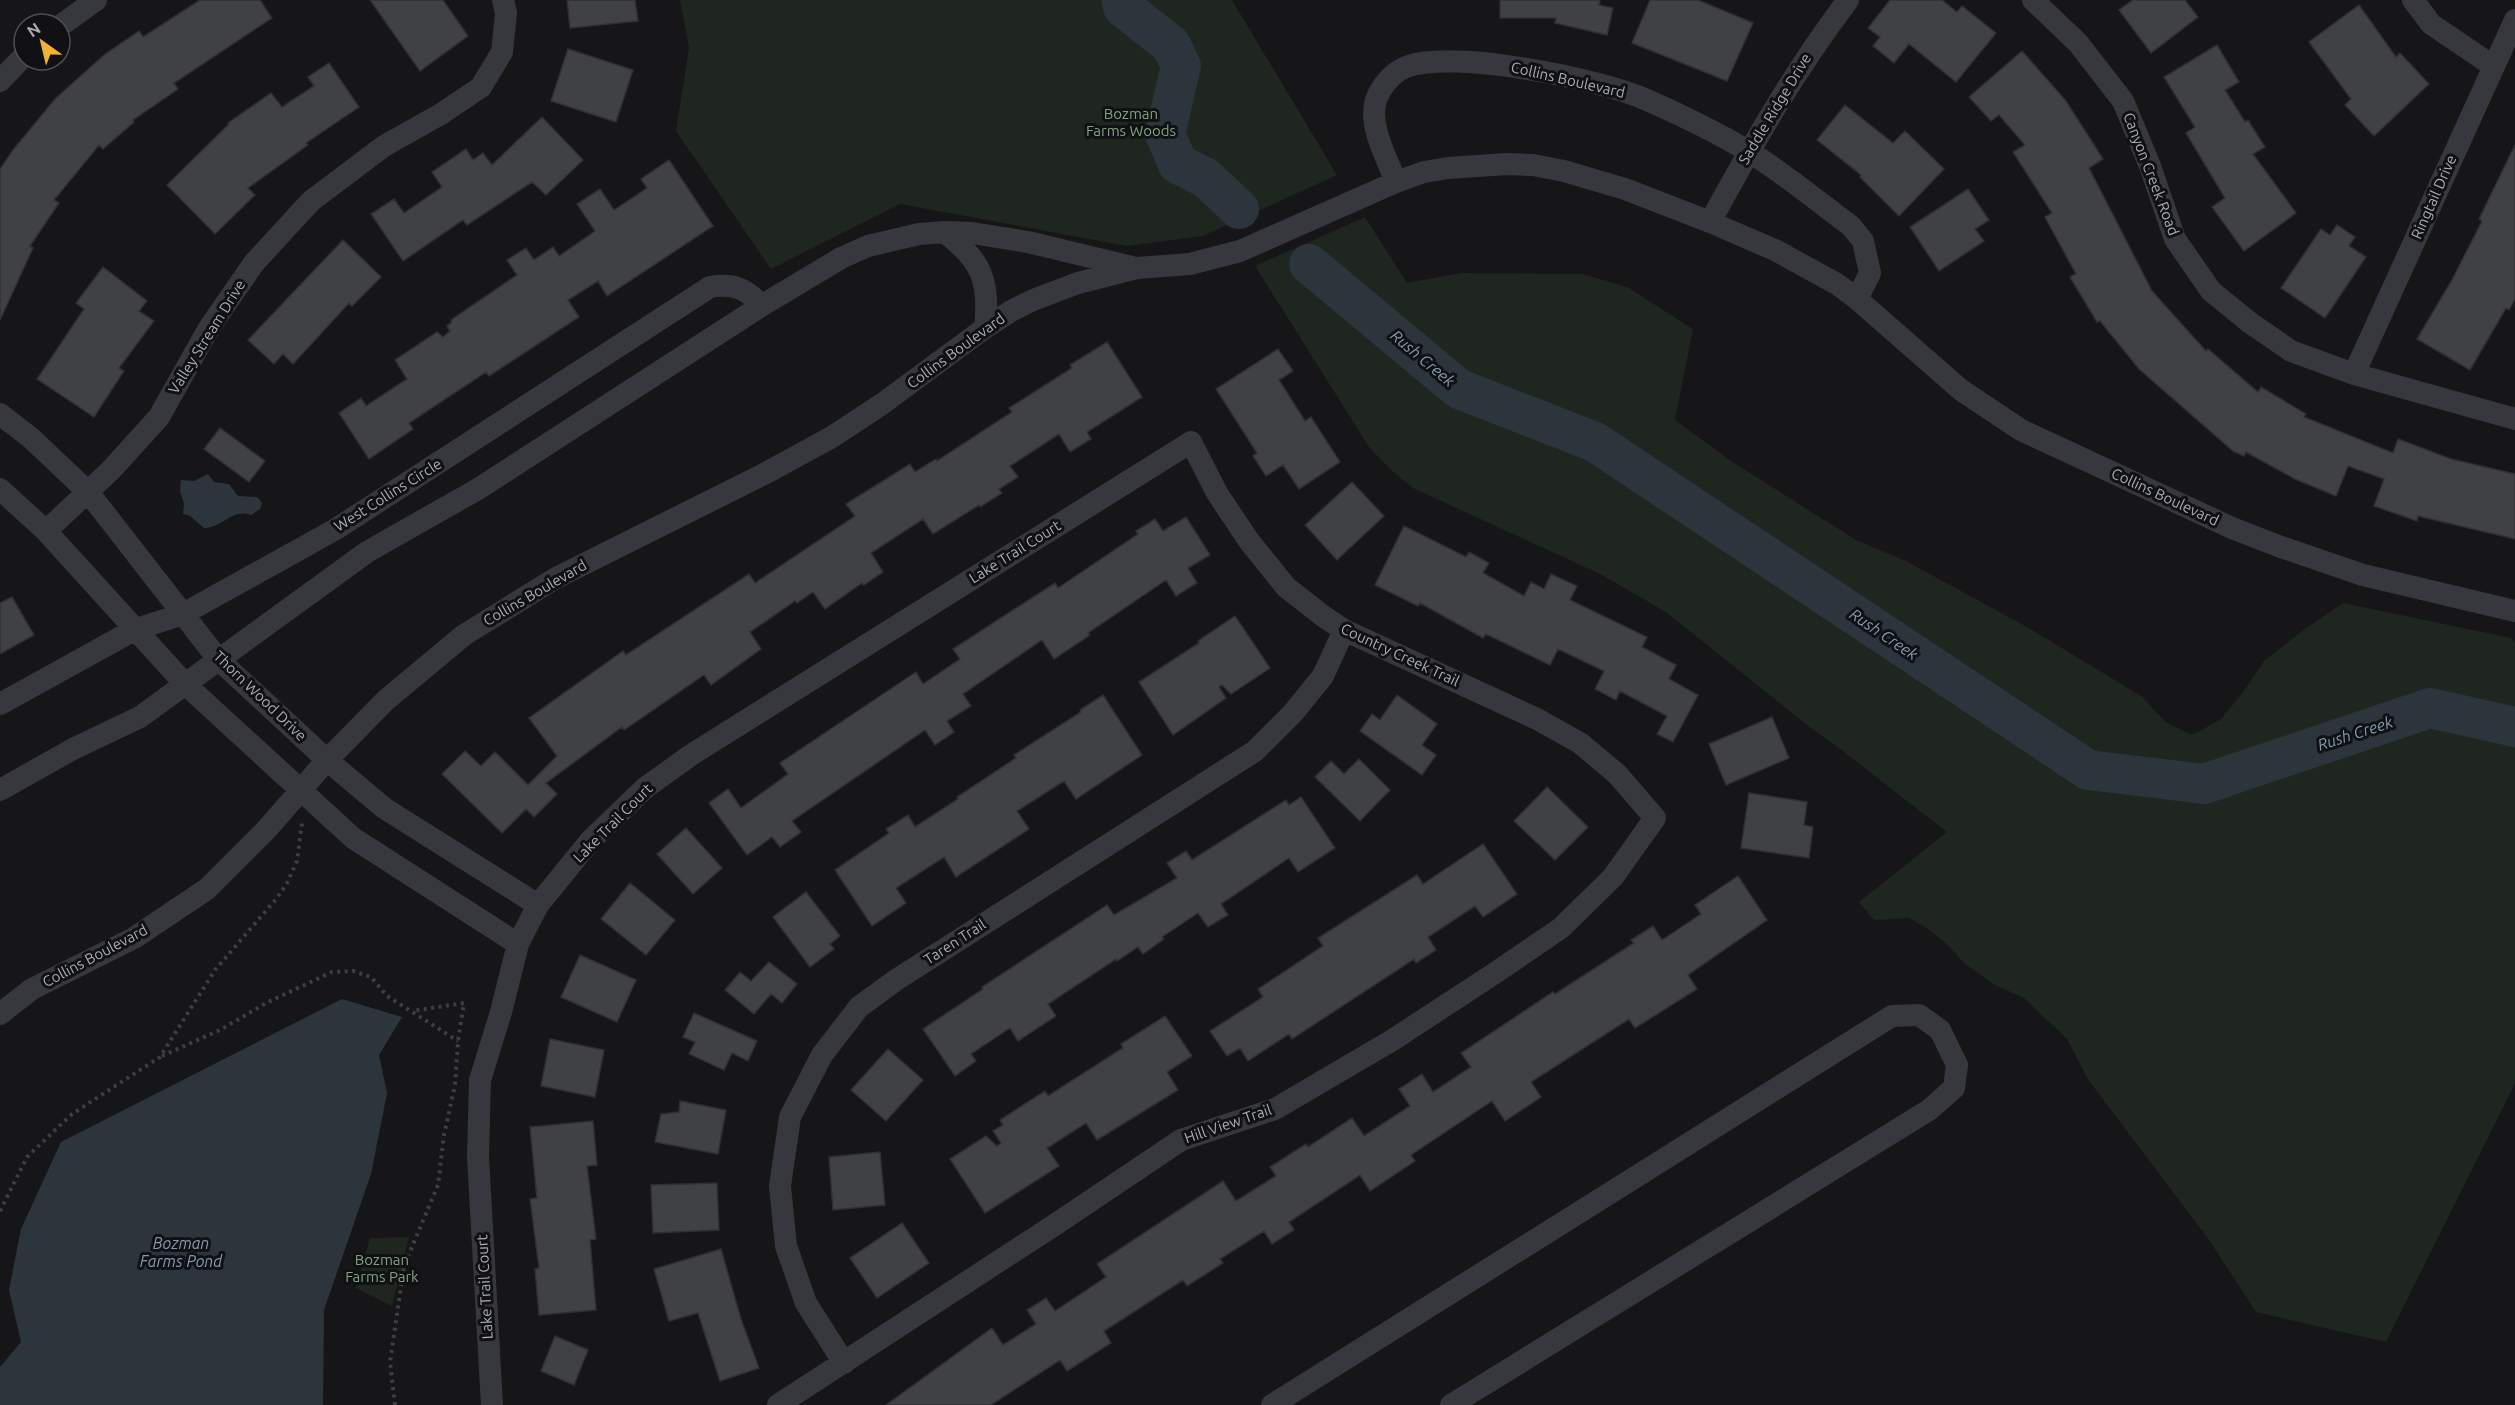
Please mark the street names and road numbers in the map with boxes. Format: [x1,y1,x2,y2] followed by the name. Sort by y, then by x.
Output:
[1735,50,1814,167] street label: Saddle Ridge Drive
[1509,58,1627,101] street label: Collins Boulevard
[2120,110,2183,238] street label: Canyon Creek Road
[2407,152,2460,241] street label: Ringtail Drive
[165,277,249,397] street label: Valley Stream Drive
[904,309,1008,392] street label: Collins Boulevard
[331,455,445,534] street label: West Collins Circle
[2109,464,2222,529] street label: Collins Boulevard
[966,517,1064,587] street label: Lake Trail Court
[480,556,589,629] street label: Collins Boulevard
[1338,620,1462,690] street label: Country Creek Trail
[210,647,310,744] street label: Thorn Wood Drive
[570,780,656,866] street label: Lake Trail Court
[921,915,989,968] street label: Taren Trail
[39,921,150,990] street label: Collins Boulevard
[1182,1101,1274,1146] street label: Hill View Trail
[473,1234,496,1340] street label: Lake Trail Court

